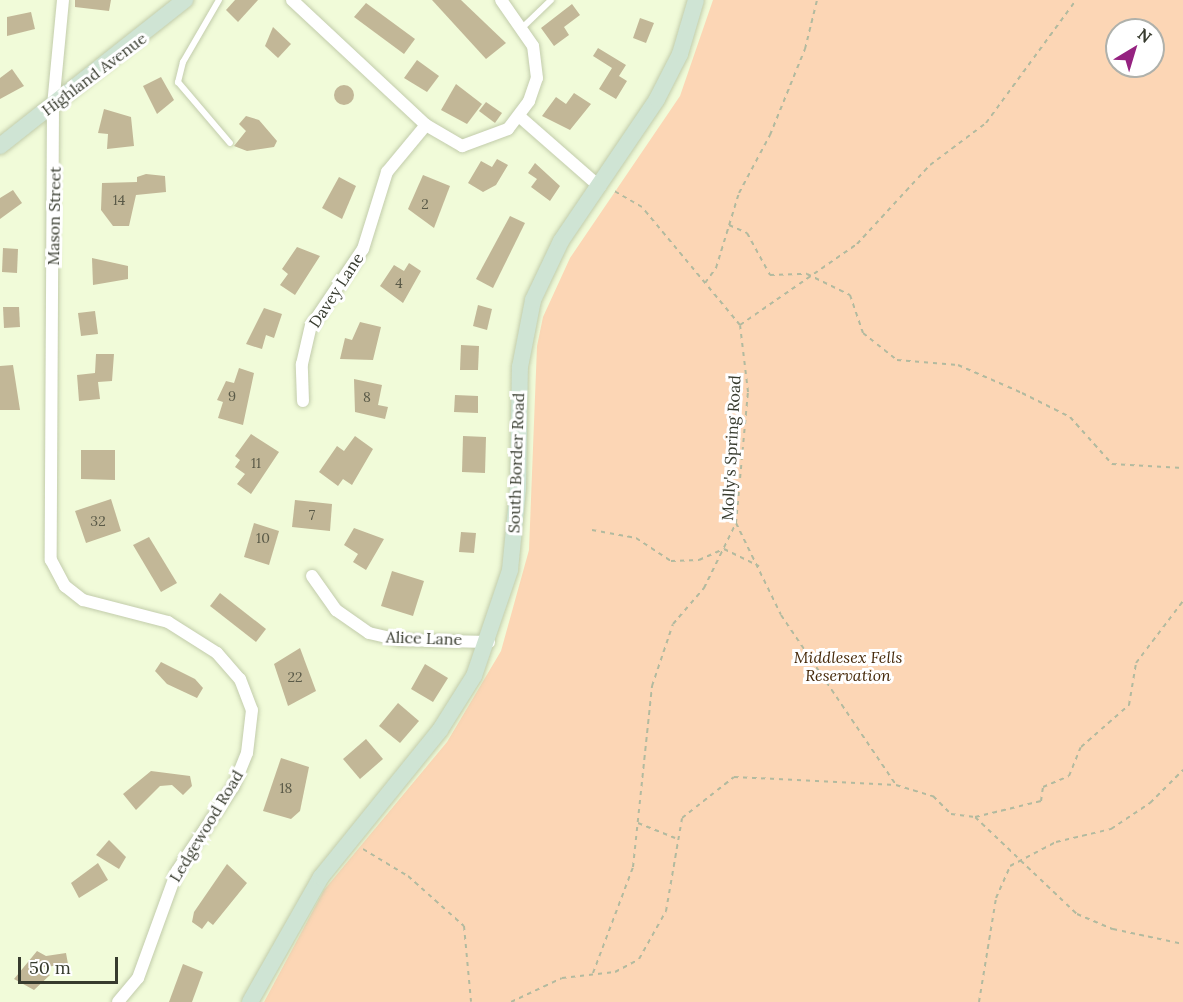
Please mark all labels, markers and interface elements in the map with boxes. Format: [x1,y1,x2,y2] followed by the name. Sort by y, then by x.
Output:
[1105,18,1165,78] north arrow
[1134,24,1156,47] text: N
[38,28,150,120] street label: Highland Avenue
[44,166,64,266] street label: Mason Street
[113,192,125,208] house number: 14
[421,196,429,212] house number: 2
[305,249,367,331] street label: Davey Lane
[395,275,403,291] house number: 4
[718,375,744,521] street label: Molly's Spring Road
[228,388,236,404] house number: 9
[363,389,371,405] house number: 8
[504,392,528,534] street label: South Border Road
[251,455,261,471] house number: 11
[309,507,315,523] house number: 7
[90,513,106,529] house number: 32
[256,530,270,546] house number: 10
[385,627,463,649] street label: Alice Lane
[794,647,902,685] park label: Middlesex Fells Reservation
[287,669,303,685] house number: 22
[165,767,247,885] street label: Ledgewood Road
[280,780,292,796] house number: 18
[21,945,122,983] scale bar
[29,956,71,979] text: 50 m

